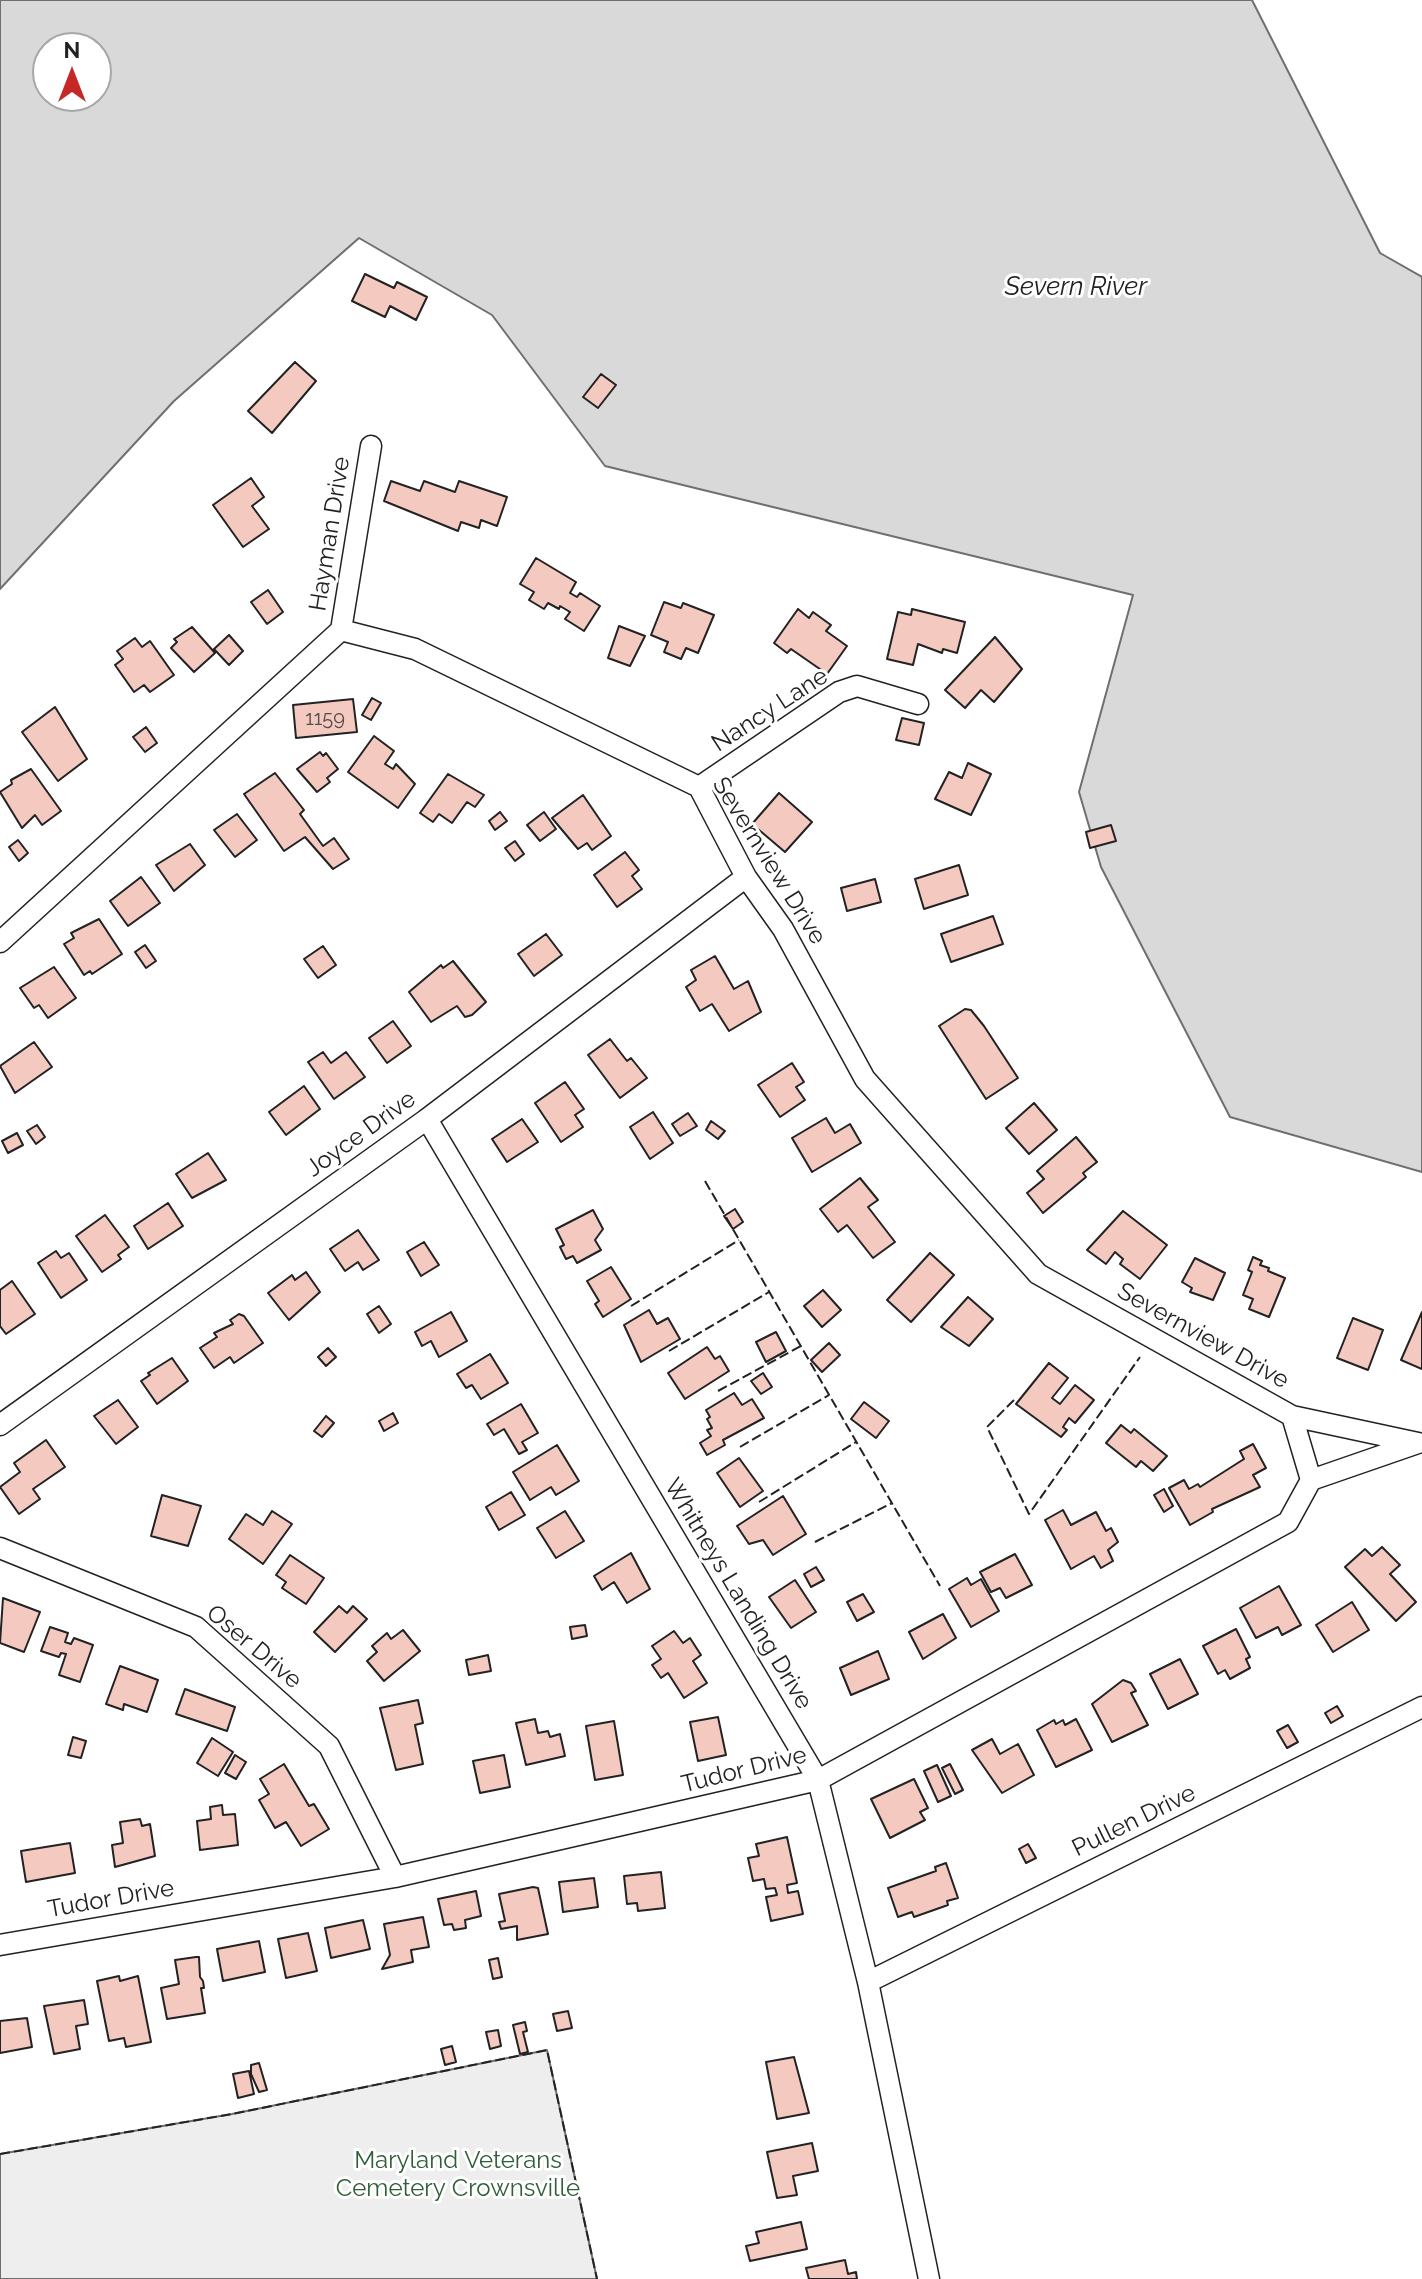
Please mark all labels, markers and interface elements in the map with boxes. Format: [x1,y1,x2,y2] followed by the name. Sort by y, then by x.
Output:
[32,32,112,112] north arrow
[64,37,80,63] text: N
[1005,271,1147,303] water label: Severn River
[304,455,356,613] street label: Hayman Drive
[706,662,834,758] street label: Nancy Lane
[305,707,345,731] house number: 1159
[706,772,832,950] street label: Severnview Drive
[301,1085,421,1183] street label: Joyce Drive
[1112,1277,1294,1395] street label: Severnview Drive
[658,1473,818,1715] street label: Whitneys Landing Drive
[201,1599,307,1695] street label: Oser Drive
[678,1741,810,1799] street label: Tudor Drive
[1068,1779,1200,1863] street label: Pullen Drive
[46,1874,176,1924] street label: Tudor Drive
[336,2147,580,2203] park label: Maryland Veterans Cemetery Crownsville

